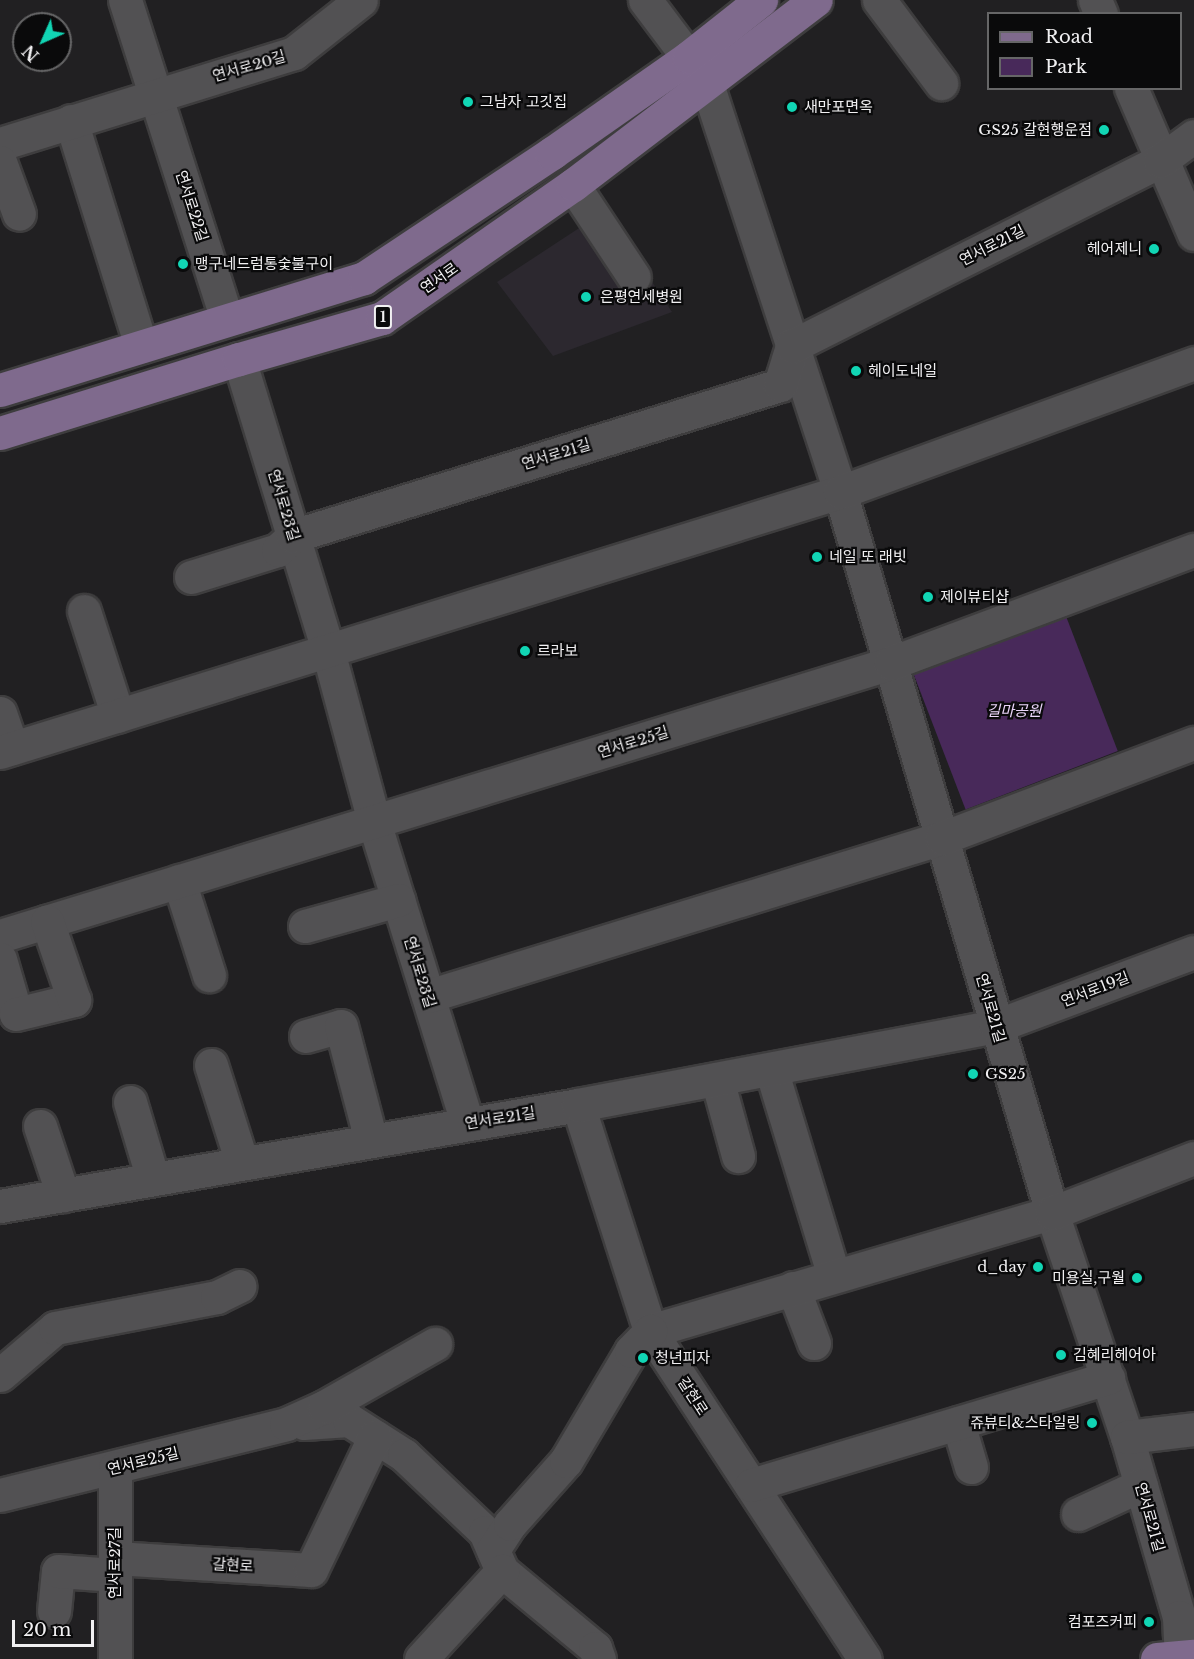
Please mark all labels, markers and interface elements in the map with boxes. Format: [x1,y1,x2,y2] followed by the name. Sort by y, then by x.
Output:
[12,12,72,72] north arrow
[987,12,1182,90] legend
[1045,26,1093,48] text: Road
[18,41,43,66] text: N
[210,47,288,85] street label: 연서로20길
[1045,56,1087,78] text: Park
[480,93,567,111] place label: 그남자 고깃집
[461,95,475,109] marker: 그남자 고깃집
[804,98,873,116] place label: 새만포면옥
[785,100,799,114] marker: 새만포면옥
[978,121,1092,139] place label: GS25 갈현행운점
[1097,123,1111,137] marker: GS25 갈현행운점
[172,168,212,244] street label: 연서로22길
[956,221,1028,269] street label: 연서로21길
[1087,240,1142,258] place label: 헤어제니
[1147,242,1161,256] marker: 헤어제니
[195,255,333,273] place label: 맹구네드럼통숯불구이
[176,257,190,271] marker: 맹구네드럼통숯불구이
[417,259,461,297] street label: 연서로
[577,288,595,306] marker: 은평연세병원
[600,288,683,306] place label: 은평연세병원
[372,306,394,328] road number: 1
[868,362,937,380] place label: 헤이도네일
[849,364,863,378] marker: 헤이도네일
[519,435,593,473] street label: 연서로21길
[265,467,303,543] street label: 연서로23길
[829,548,907,566] place label: 네일 또 래빗
[810,550,824,564] marker: 네일 또 래빗
[940,588,1009,606] place label: 제이뷰티샵
[921,590,935,604] marker: 제이뷰티샵
[537,642,578,660] place label: 르라보
[518,644,532,658] marker: 르라보
[986,702,1042,720] park label: 길마공원
[595,723,671,761] street label: 연서로25길
[401,934,439,1010] street label: 연서로23길
[1058,968,1132,1010] street label: 연서로19길
[973,971,1009,1045] street label: 연서로21길
[985,1065,1025,1083] place label: GS25
[966,1067,980,1081] marker: GS25
[463,1104,537,1132] street label: 연서로21길
[977,1258,1026,1276] place label: d_day
[1031,1260,1045,1274] marker: d_day
[1052,1269,1125,1287] place label: 미용실,구월
[1130,1271,1144,1285] marker: 미용실,구월
[1073,1346,1156,1364] place label: 김혜리헤어아
[1054,1348,1068,1362] marker: 김혜리헤어아
[655,1349,710,1367] place label: 청년피자
[636,1351,650,1365] marker: 청년피자
[674,1374,712,1418] street label: 갈현로
[970,1414,1080,1432] place label: 쥬뷰티&스타일링
[1085,1416,1099,1430] marker: 쥬뷰티&스타일링
[105,1443,181,1479] street label: 연서로25길
[1132,1480,1168,1554] street label: 연서로21길
[106,1527,124,1599] street label: 연서로27길
[212,1555,254,1575] street label: 갈현로
[15,1608,98,1646] scale bar
[1068,1613,1137,1631] place label: 컴포즈커피
[1142,1615,1156,1629] marker: 컴포즈커피
[23,1619,71,1641] text: 20 m

